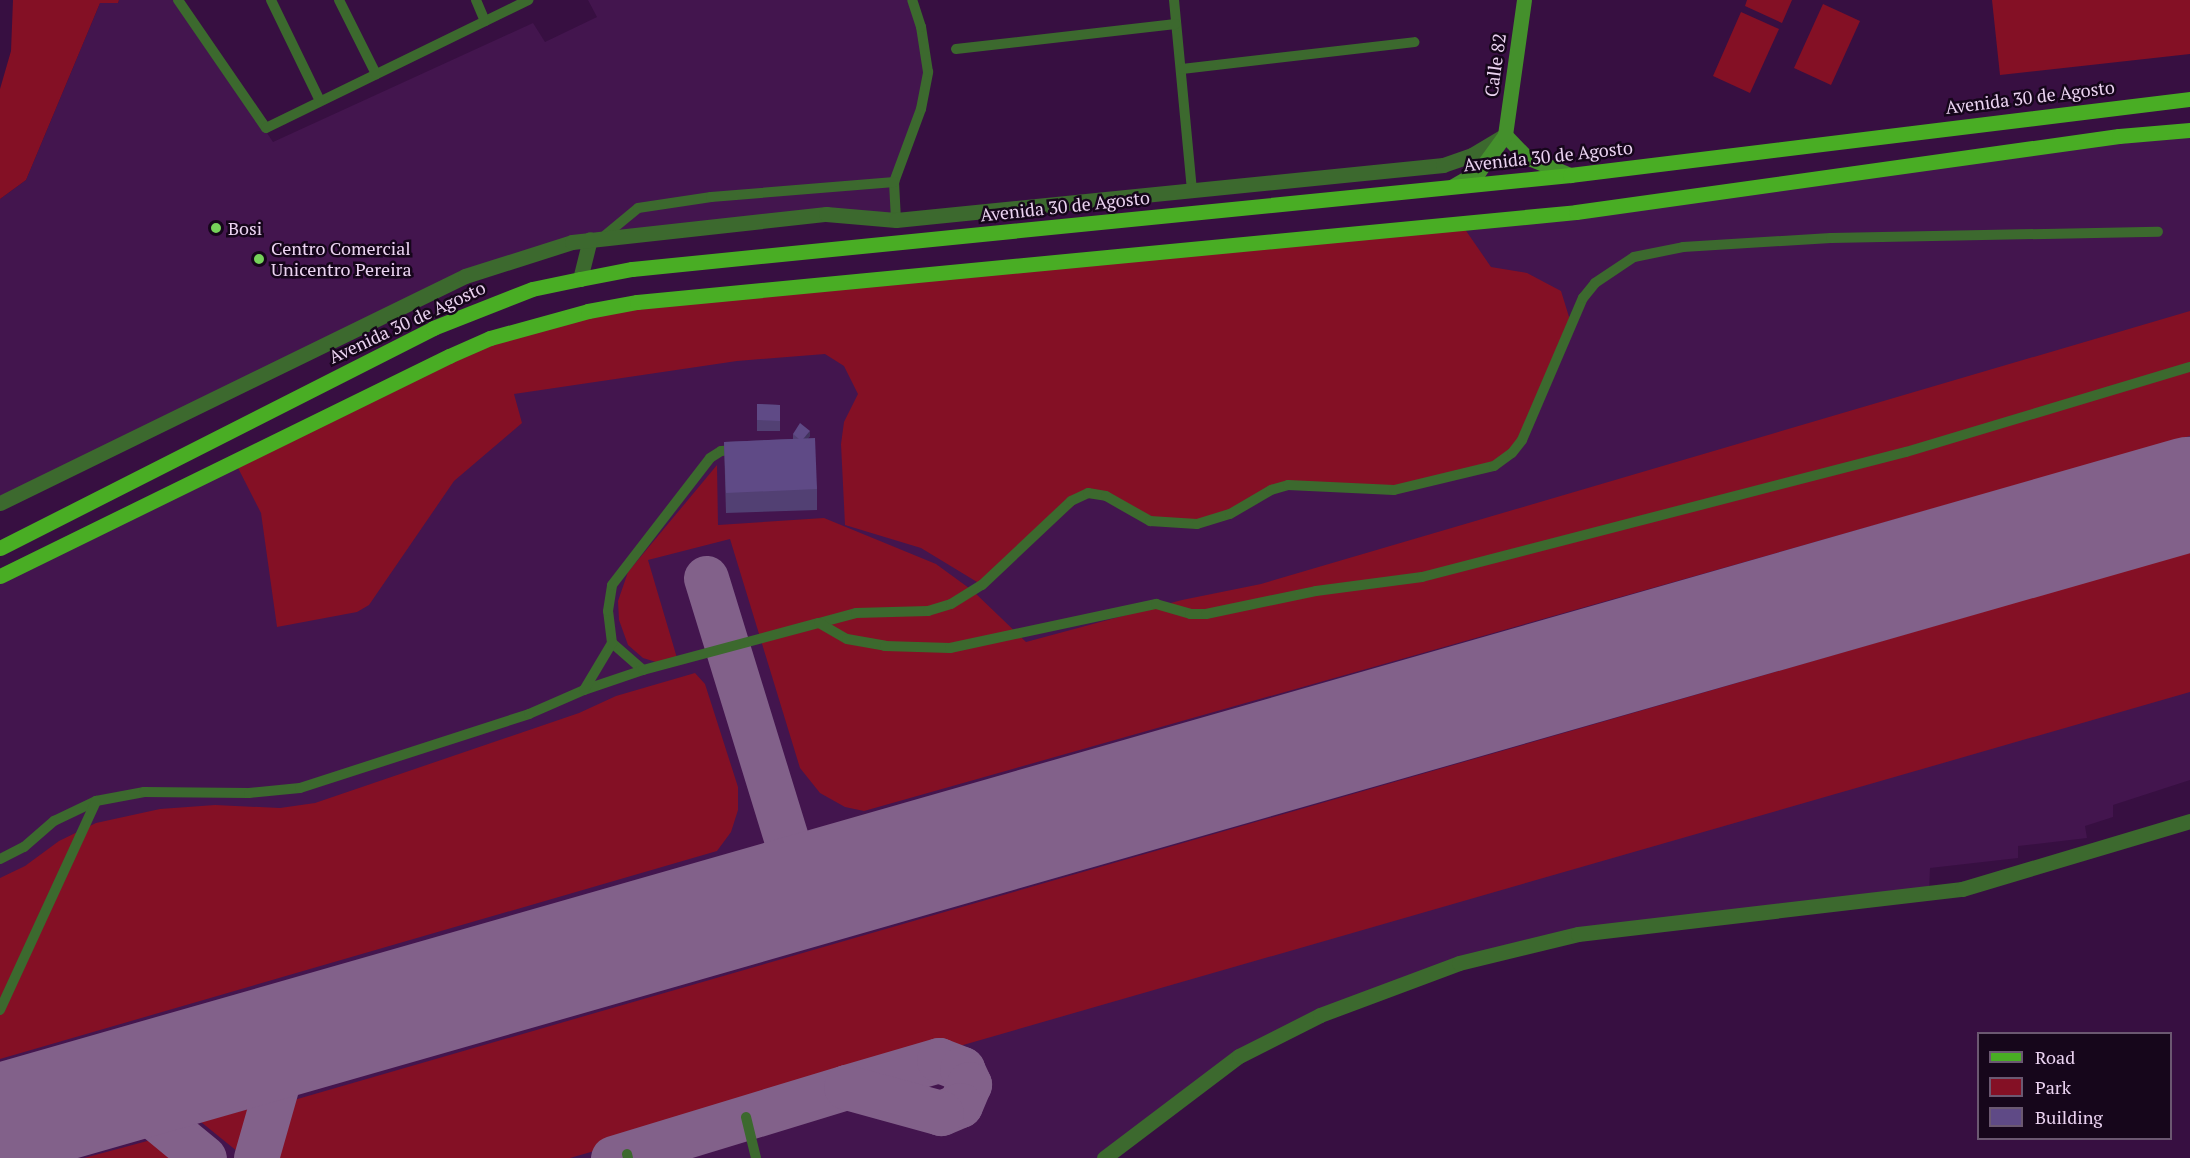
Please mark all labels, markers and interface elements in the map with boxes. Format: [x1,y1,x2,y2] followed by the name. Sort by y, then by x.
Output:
[1480,32,1510,98] street label: Calle 82
[1944,76,2116,118] street label: Avenida 30 de Agosto
[1462,136,1634,176] street label: Avenida 30 de Agosto
[979,186,1151,226] street label: Avenida 30 de Agosto
[228,217,262,239] place label: Bosi
[209,221,223,235] marker: Bosi
[271,238,412,280] place label: Centro Comercial Unicentro Pereira
[252,252,266,266] marker: Centro Comercial Unicentro Pereira
[325,276,489,368] street label: Avenida 30 de Agosto
[1977,1032,2172,1140] legend
[2035,1045,2075,1069] text: Road
[2035,1075,2071,1099] text: Park
[2035,1105,2103,1129] text: Building

